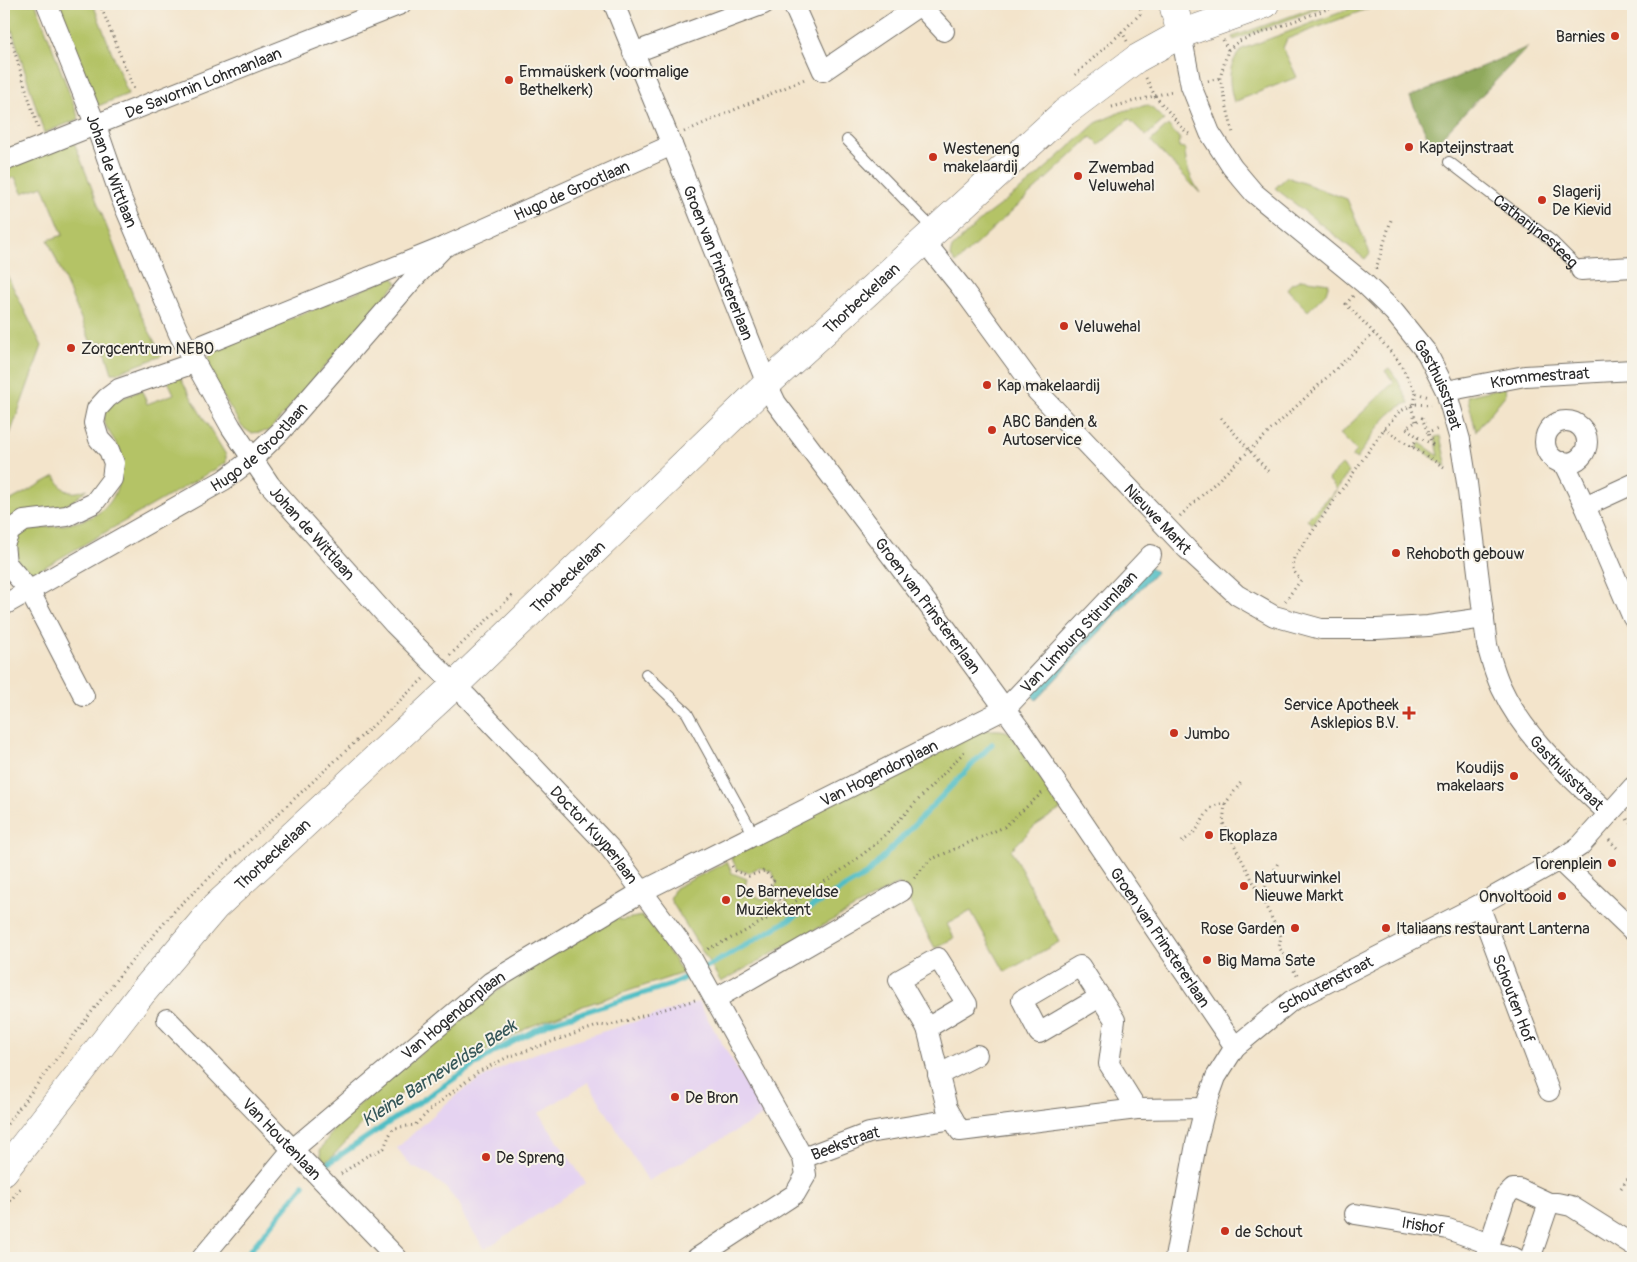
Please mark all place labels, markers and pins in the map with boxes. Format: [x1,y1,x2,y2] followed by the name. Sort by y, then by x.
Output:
[1556,27,1605,47] place label: Barnies
[1609,30,1621,42] marker: Barnies
[519,62,689,100] place label: Emmaüskerk (voormalige Bethelkerk)
[503,74,515,86] marker: Emmaüskerk (voormalige Bethelkerk)
[1419,138,1514,158] place label: Kapteijnstraat
[943,139,1019,177] place label: Westeneng makelaardij
[1403,141,1415,153] marker: Kapteijnstraat
[927,151,939,163] marker: Westeneng makelaardij
[1088,158,1155,196] place label: Zwembad Veluwehal
[1072,170,1084,182] marker: Zwembad Veluwehal
[1552,182,1612,220] place label: Slagerij De Kievid
[1536,194,1548,206] marker: Slagerij De Kievid
[1074,317,1141,337] place label: Veluwehal
[1058,320,1070,332] marker: Veluwehal
[81,339,214,359] place label: Zorgcentrum NEBO
[65,342,77,354] marker: Zorgcentrum NEBO
[997,376,1100,396] place label: Kap makelaardij
[981,379,993,391] marker: Kap makelaardij
[1002,412,1098,450] place label: ABC Banden & Autoservice
[986,424,998,436] marker: ABC Banden & Autoservice
[1406,544,1525,564] place label: Rehoboth gebouw
[1390,547,1402,559] marker: Rehoboth gebouw
[1284,695,1399,733] place label: Service Apotheek Asklepios B.V.
[1403,707,1415,719] marker: Service Apotheek Asklepios B.V.
[1184,724,1230,744] place label: Jumbo
[1168,727,1180,739] marker: Jumbo
[1436,758,1504,796] place label: Koudijs makelaars
[1508,770,1520,782] marker: Koudijs makelaars
[1219,826,1277,846] place label: Ekoplaza
[1203,829,1215,841] marker: Ekoplaza
[1532,854,1602,874] place label: Torenplein
[1606,857,1618,869] marker: Torenplein
[1254,868,1344,906] place label: Natuurwinkel Nieuwe Markt
[1238,880,1250,892] marker: Natuurwinkel Nieuwe Markt
[736,882,838,920] place label: De Barneveldse Muziektent
[1479,887,1552,907] place label: Onvoltooid
[1556,890,1568,902] marker: Onvoltooid
[720,894,732,906] marker: De Barneveldse Muziektent
[1201,919,1285,939] place label: Rose Garden
[1396,919,1590,939] place label: Italiaans restaurant Lanterna
[1289,922,1301,934] marker: Rose Garden
[1380,922,1392,934] marker: Italiaans restaurant Lanterna
[1217,951,1315,971] place label: Big Mama Sate
[1201,954,1213,966] marker: Big Mama Sate
[685,1088,738,1108] place label: De Bron
[669,1091,681,1103] marker: De Bron
[496,1148,564,1168] place label: De Spreng
[480,1151,492,1163] marker: De Spreng
[1235,1222,1303,1242] place label: de Schout
[1219,1225,1231,1237] marker: de Schout

